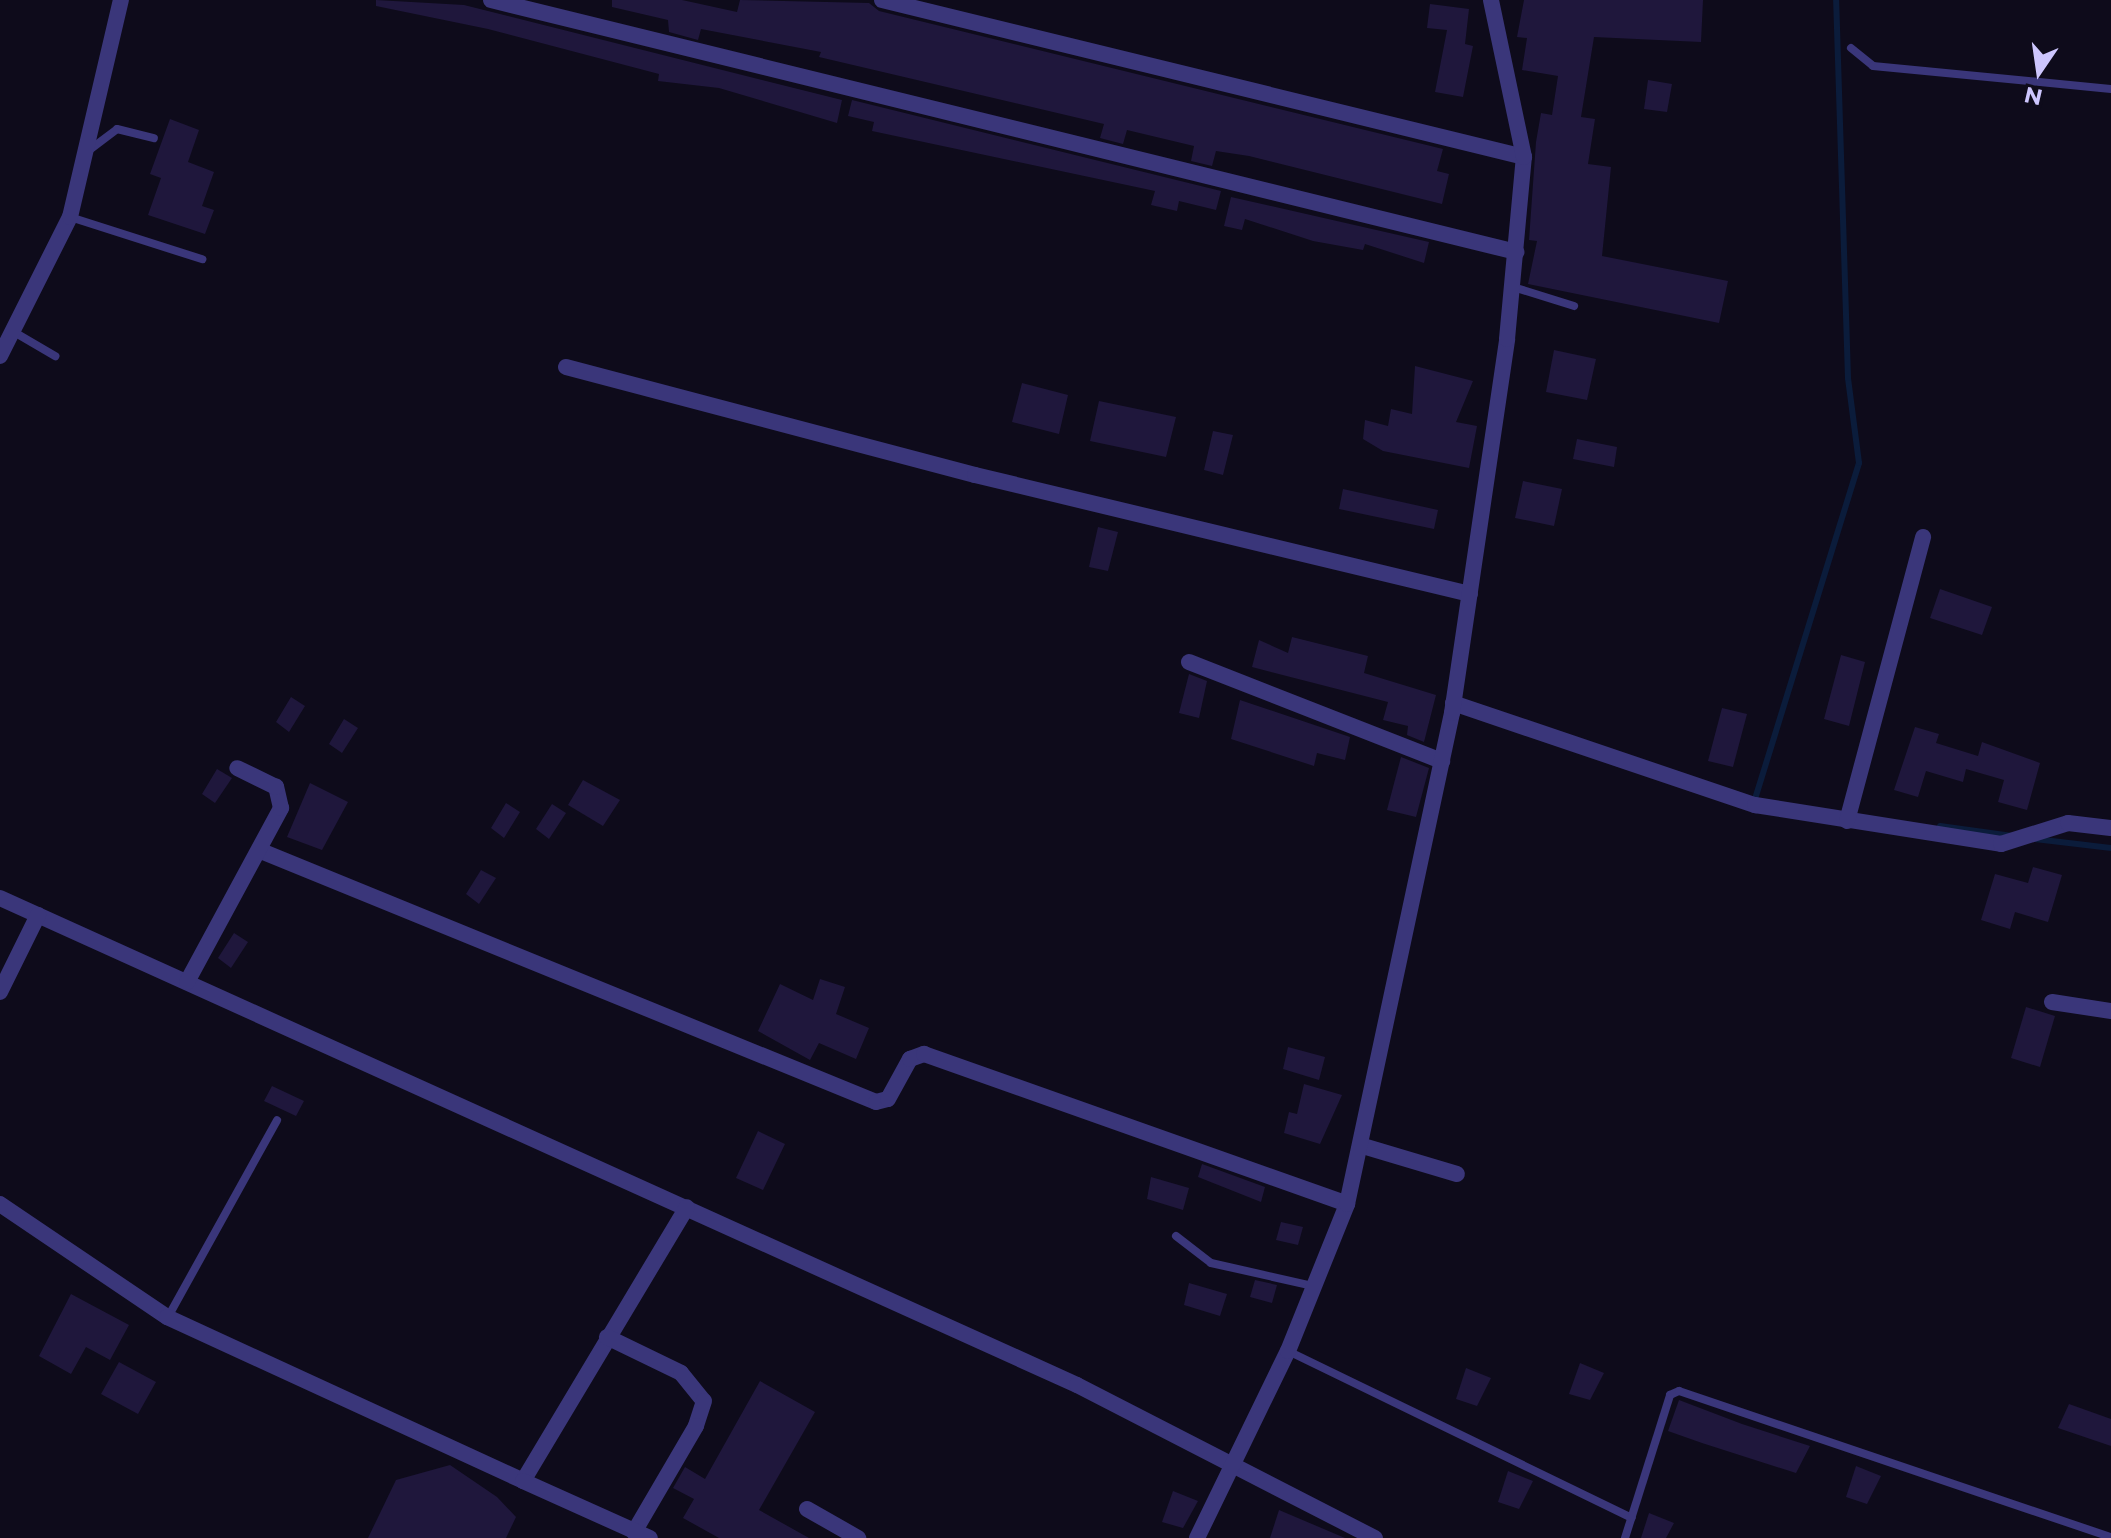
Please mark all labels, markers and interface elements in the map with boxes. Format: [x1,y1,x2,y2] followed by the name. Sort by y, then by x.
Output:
[1999,32,2079,112] north arrow
[2022,81,2045,111] text: N

